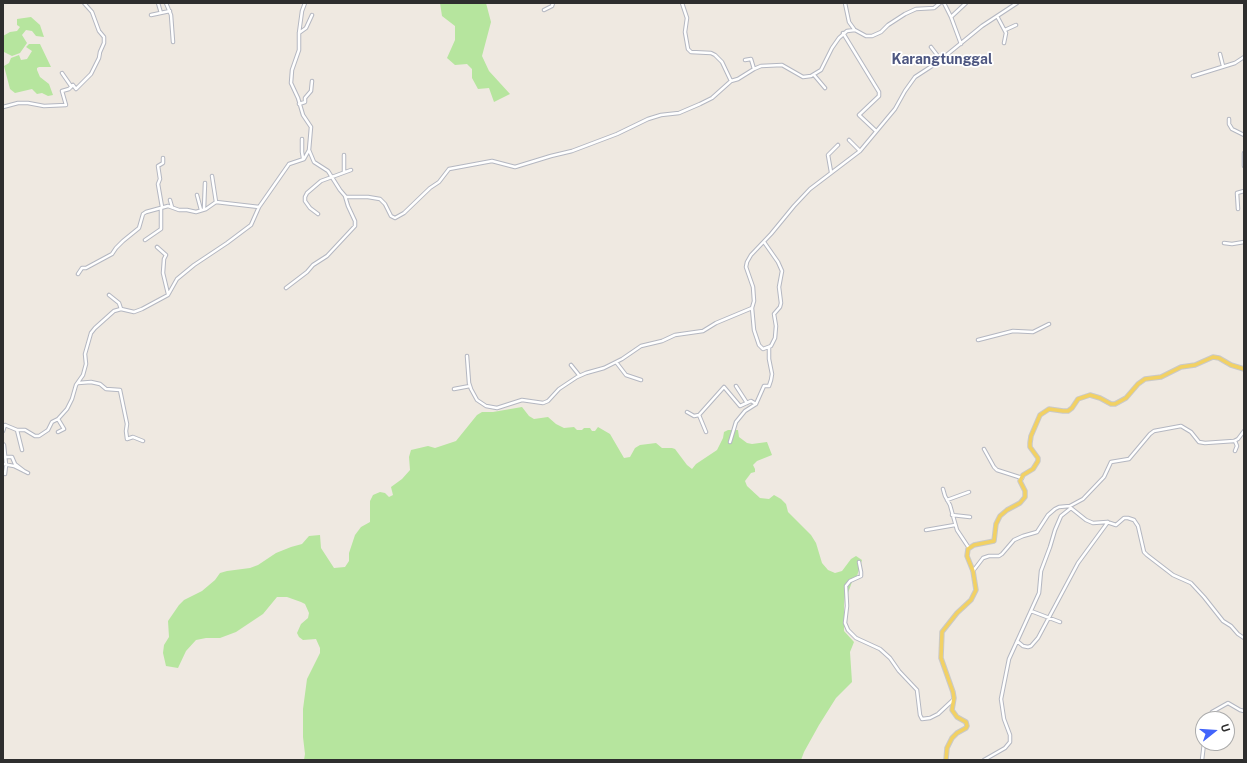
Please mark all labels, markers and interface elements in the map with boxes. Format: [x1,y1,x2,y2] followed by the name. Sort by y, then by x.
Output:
[892,52,992,68] district label: Karangtunggal
[1195,711,1235,751] north arrow
[1219,722,1232,733] text: U

